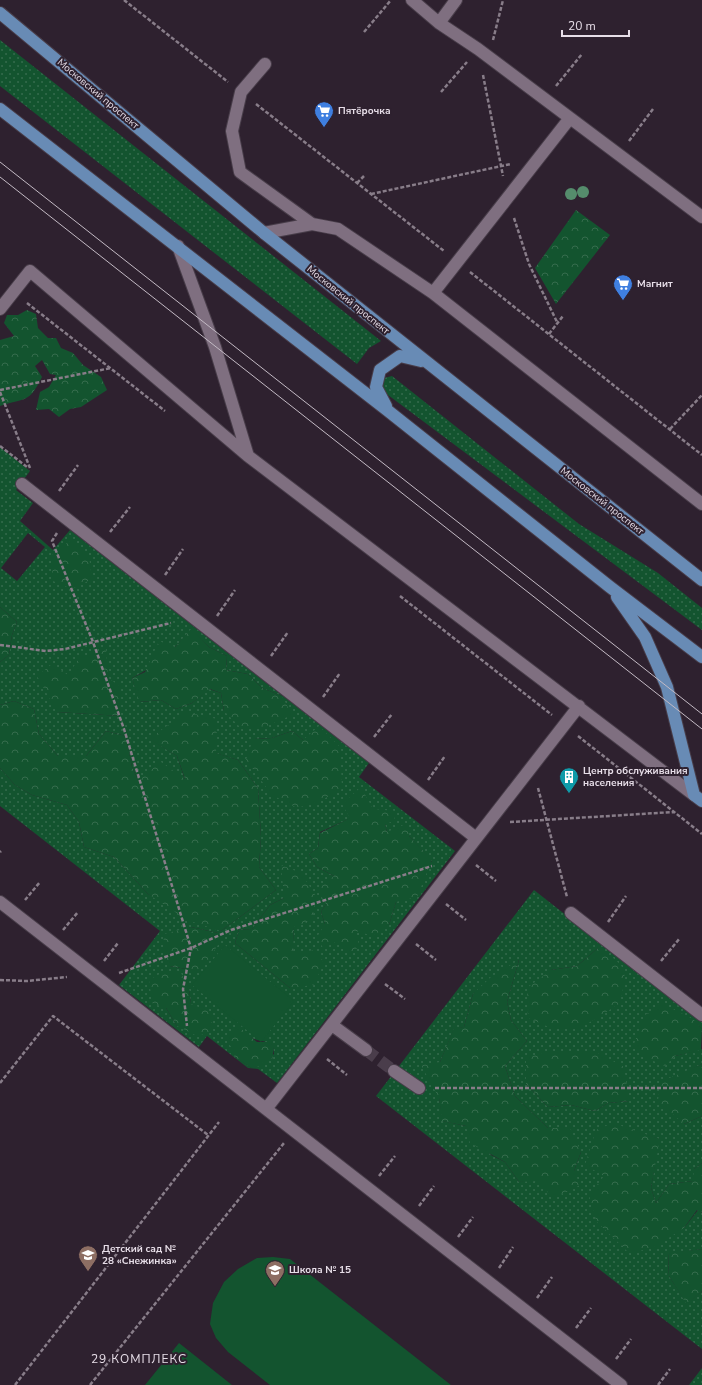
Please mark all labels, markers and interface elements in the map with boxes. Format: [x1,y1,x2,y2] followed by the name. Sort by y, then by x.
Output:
[562,12,629,38] scale bar
[568,18,596,34] text: 20 m
[54,56,142,133] street label: Московский проспект
[313,100,335,128] supermarket icon: Пятёрочка
[338,104,391,118] place label: Пятёрочка
[304,262,393,338] street label: Московский проспект
[612,273,634,301] supermarket icon: Магнит
[637,277,673,291] place label: Магнит
[557,464,647,538] street label: Московский проспект
[583,764,688,790] place label: Центр обслуживания населения
[558,766,580,794] building icon: Центр обслуживания населения
[102,1242,177,1268] place label: Детский сад № 28 «Снежинка»
[77,1244,99,1272] school or university icon: Детский сад № 28 «Снежинка»
[264,1259,286,1287] school or university icon: Школа № 15
[289,1263,351,1277] place label: Школа № 15
[91,1351,187,1367] district label: 29 КОМПЛЕКС

